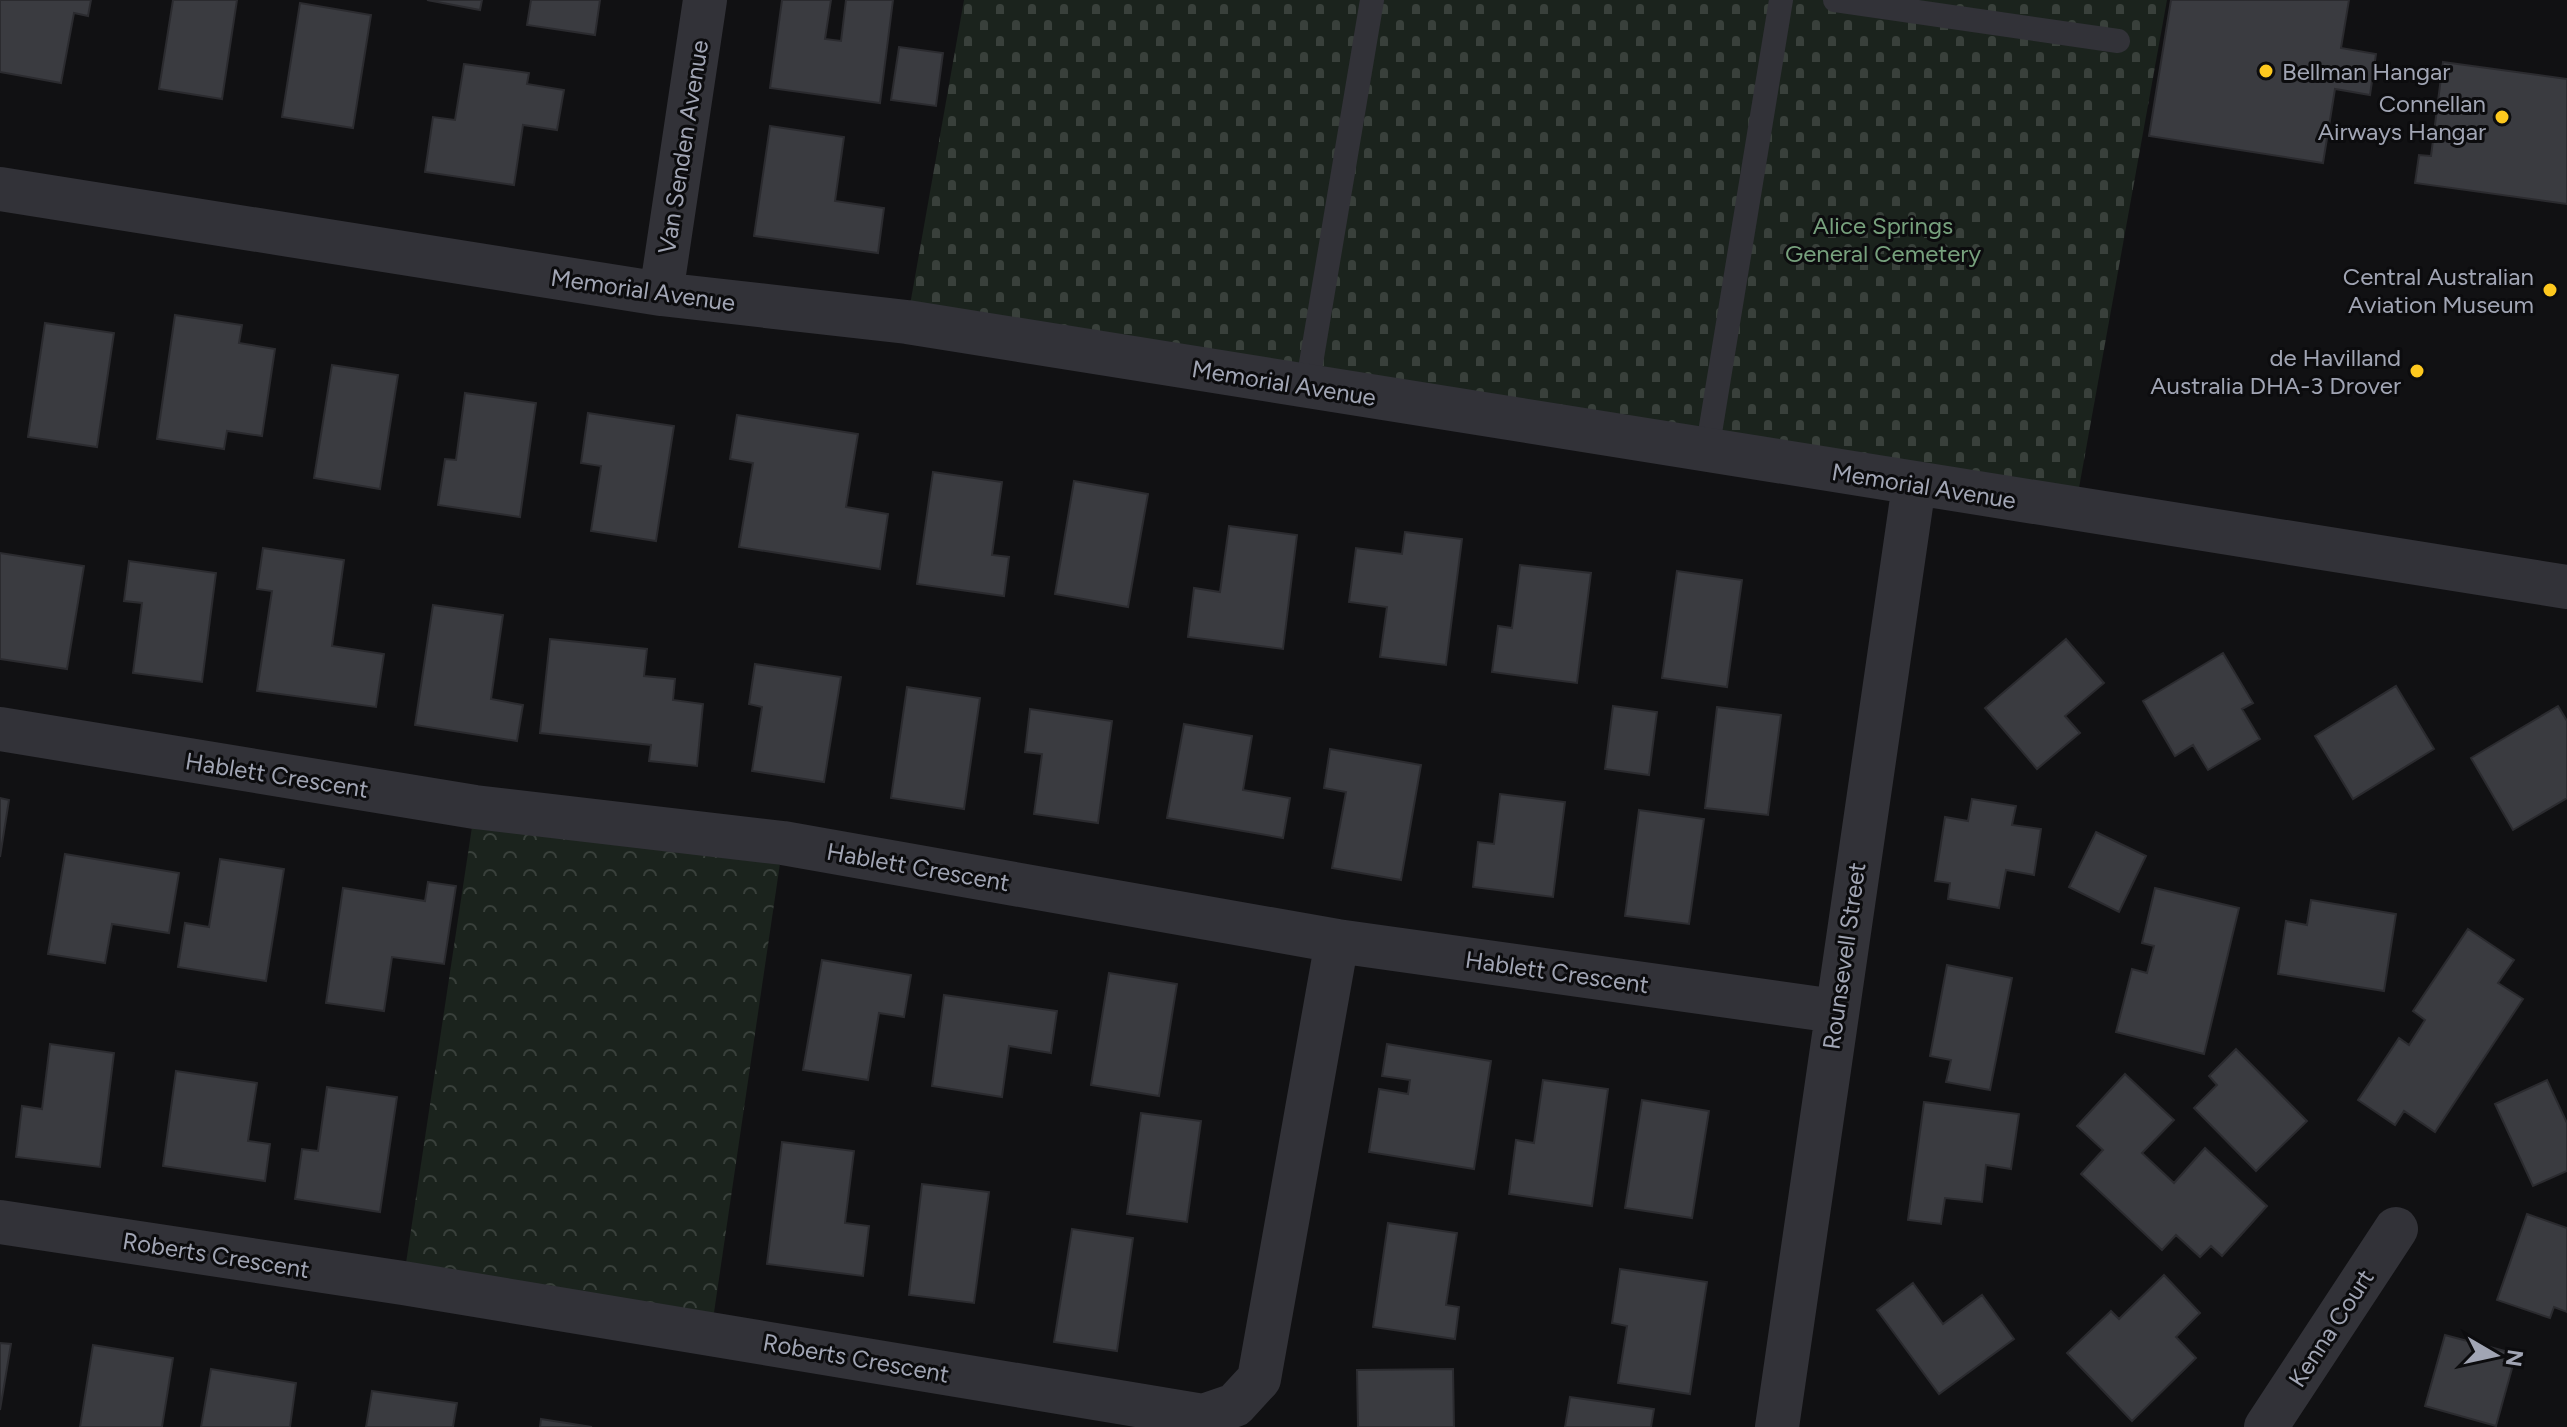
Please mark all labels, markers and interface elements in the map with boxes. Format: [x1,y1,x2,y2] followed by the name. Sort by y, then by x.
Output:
[652,38,714,256] street label: Van Senden Avenue
[2282,57,2450,86] place label: Bellman Hangar
[2257,62,2275,80] marker: Bellman Hangar
[2318,89,2486,146] place label: Connellan Airways Hangar
[2493,108,2511,126] marker: Connellan Airways Hangar
[1785,211,1981,268] park label: Alice Springs General Cemetery
[2343,262,2534,319] place label: Central Australian Aviation Museum
[549,263,737,317] street label: Memorial Avenue
[2541,281,2559,299] marker: Central Australian Aviation Museum
[2150,343,2401,400] place label: de Havilland Australia DHA-3 Drover
[1190,354,1378,412] street label: Memorial Avenue
[2408,362,2426,380] marker: de Havilland Australia DHA-3 Drover
[1830,457,2018,515] street label: Memorial Avenue
[183,746,371,804] street label: Hablett Crescent
[824,837,1012,897] street label: Hablett Crescent
[1817,861,1871,1051] street label: Rounsevell Street
[1463,945,1651,999] street label: Hablett Crescent
[121,1226,311,1284] street label: Roberts Crescent
[2282,1264,2380,1392] street label: Kenna Court
[2455,1315,2535,1395] north arrow
[761,1327,951,1389] street label: Roberts Crescent
[2500,1348,2529,1369] text: N

